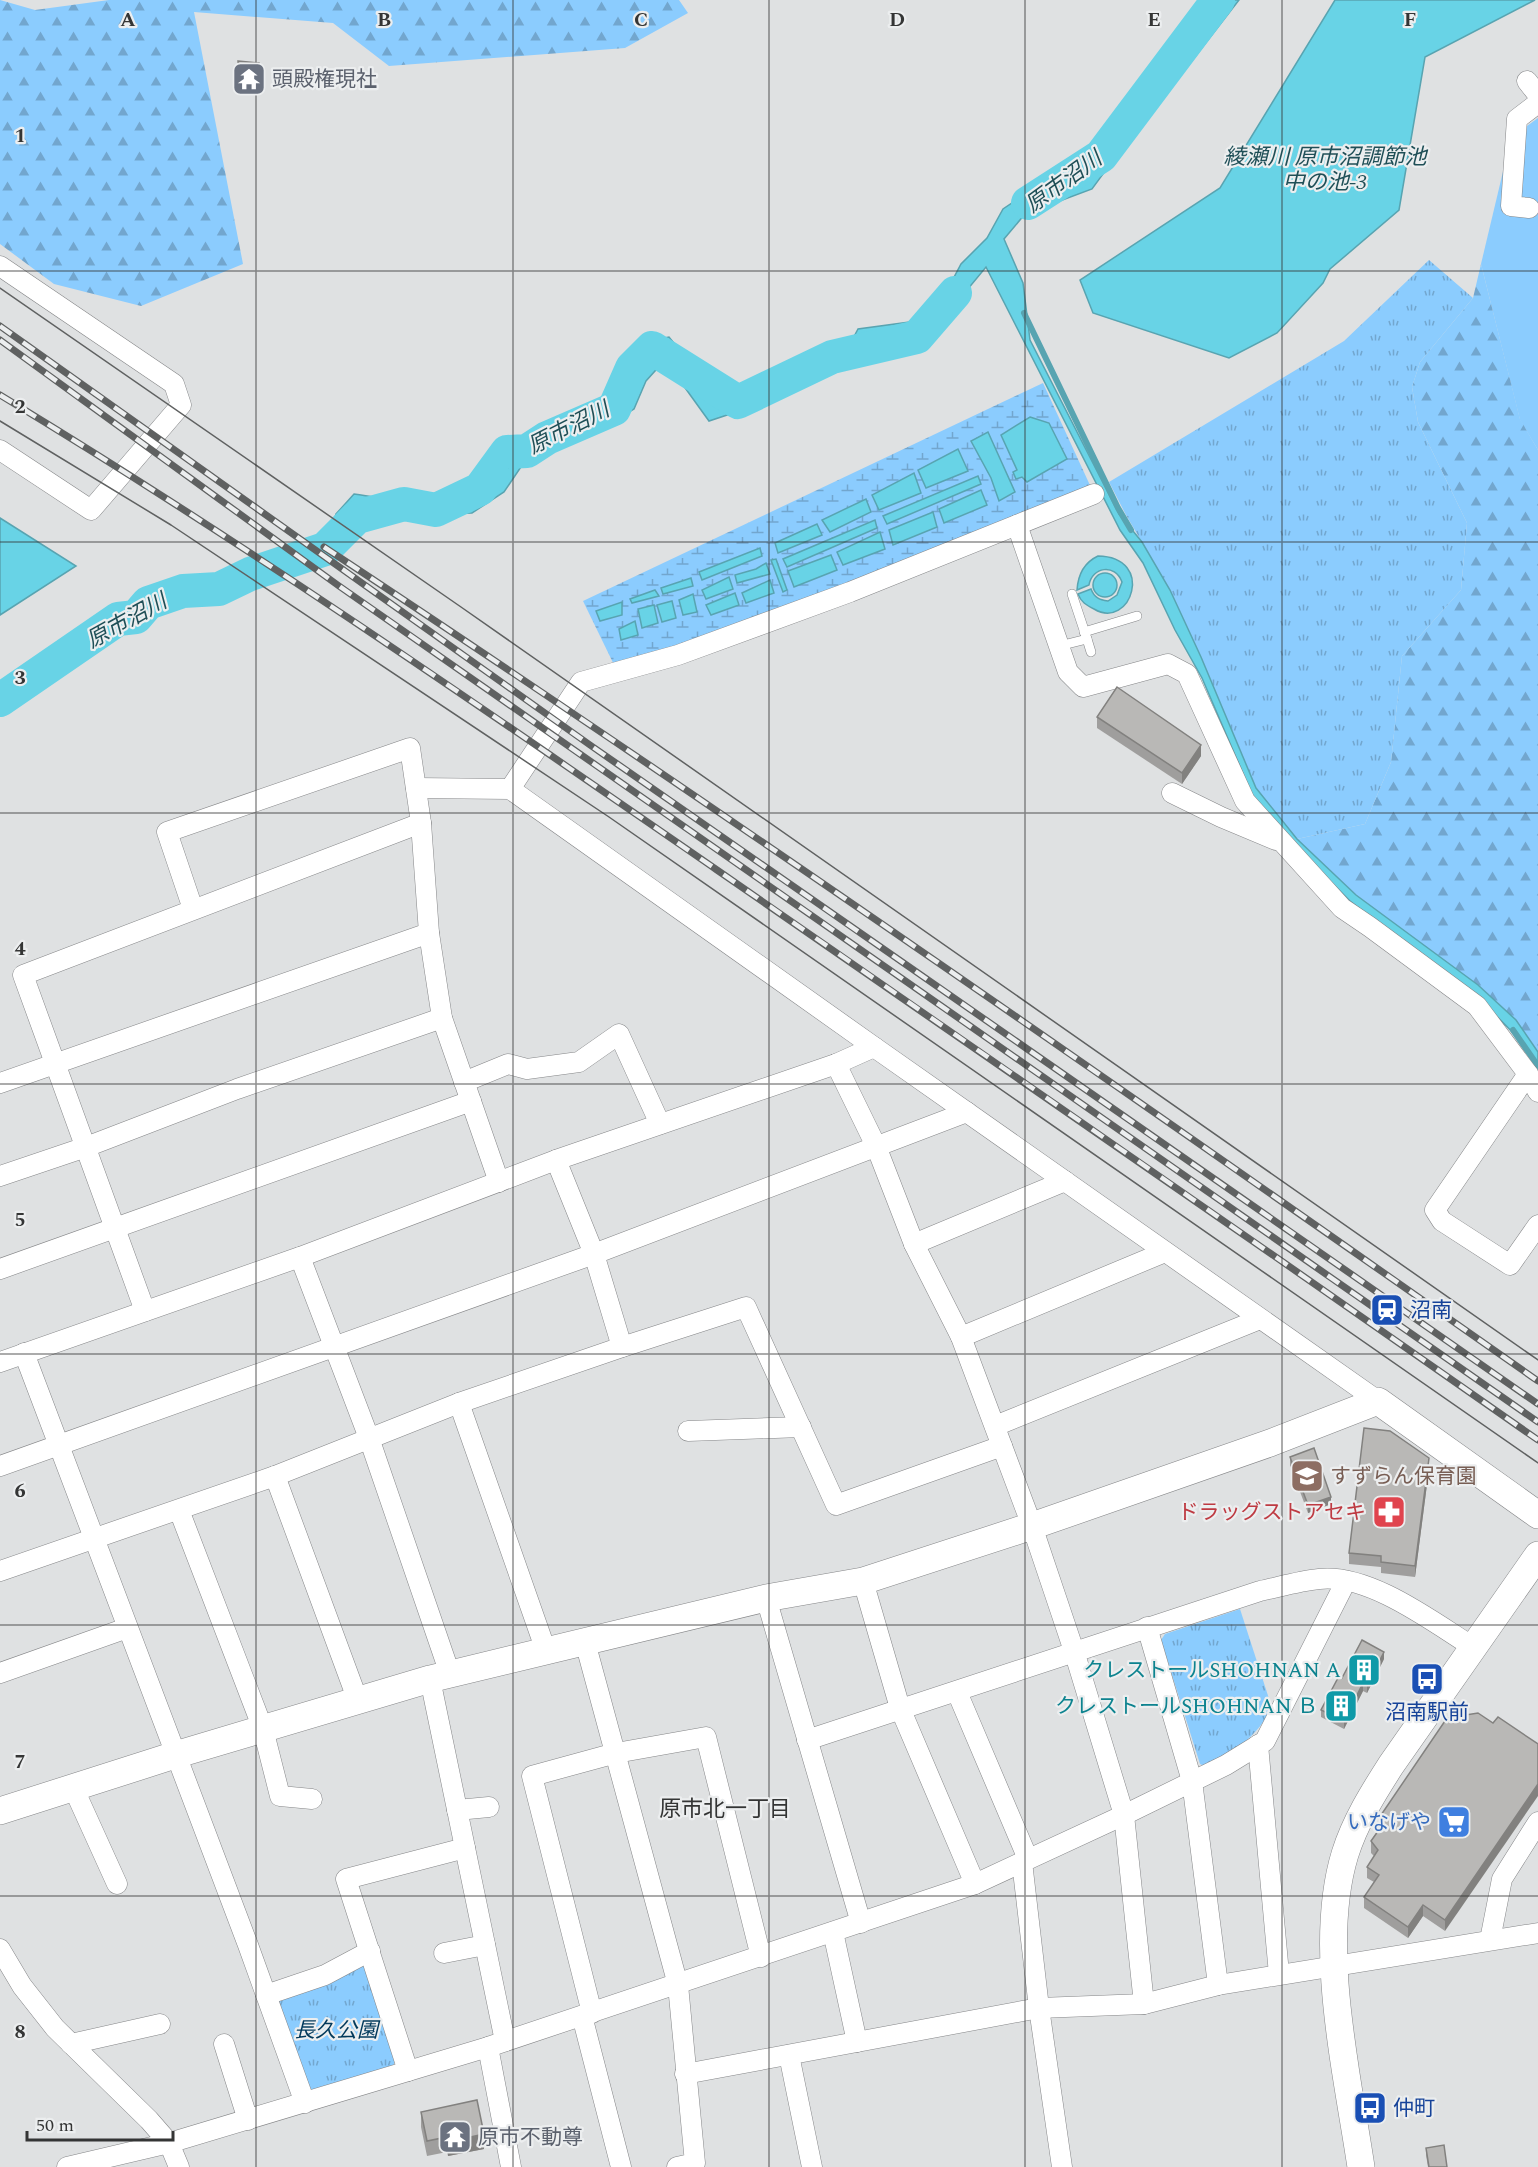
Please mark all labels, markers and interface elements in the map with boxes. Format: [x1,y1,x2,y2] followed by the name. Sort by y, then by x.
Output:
[120,5,136,35] text: A
[377,5,391,35] text: B
[634,5,648,35] text: C
[889,5,905,35] text: D
[1147,5,1161,35] text: E
[1404,5,1416,35] text: F
[231,61,267,97] temple icon: 頭殿権現社
[272,64,377,96] place label: 頭殿権現社
[14,121,26,151] text: 1
[1223,141,1429,199] water label: 綾瀬川 原市沼調節池 中の池-3
[1019,142,1111,221] water label: 原市沼川
[14,392,26,422] text: 2
[522,393,617,463] water label: 原市沼川
[80,585,175,657] water label: 原市沼川
[14,663,26,693] text: 3
[14,934,26,964] text: 4
[14,1205,26,1235] text: 5
[1369,1292,1405,1328] station icon: 沼南
[1410,1295,1452,1327] place label: 沼南
[1289,1458,1325,1494] school or university icon: すずらん保育園
[1330,1461,1477,1493] place label: すずらん保育園
[14,1476,26,1506] text: 6
[1371,1494,1407,1530] pharmacy icon: ドラッグストアセキ
[1177,1497,1366,1529] place label: ドラッグストアセキ
[1346,1652,1382,1688] building icon: クレストールSHOHNAN A
[1083,1655,1341,1687] place label: クレストールSHOHNAN A
[1409,1661,1445,1697] bus stop icon: 沼南駅前
[1323,1688,1359,1724] building icon: クレストールSHOHNAN Ｂ
[1055,1691,1318,1723] place label: クレストールSHOHNAN Ｂ
[1385,1697,1469,1729] place label: 沼南駅前
[14,1747,26,1777] text: 7
[659,1793,791,1826] district label: 原市北一丁目
[1436,1804,1472,1840] supermarket icon: いなげや
[1347,1807,1431,1839] place label: いなげや
[294,2015,381,2047] park label: 長久公園
[14,2017,26,2047] text: 8
[1352,2090,1388,2126] bus stop icon: 仲町
[1393,2093,1435,2125] place label: 仲町
[27,2104,172,2142] scale bar
[36,2112,74,2139] text: 50 m
[437,2119,473,2155] temple icon: 原市不動尊
[478,2122,583,2154] place label: 原市不動尊

